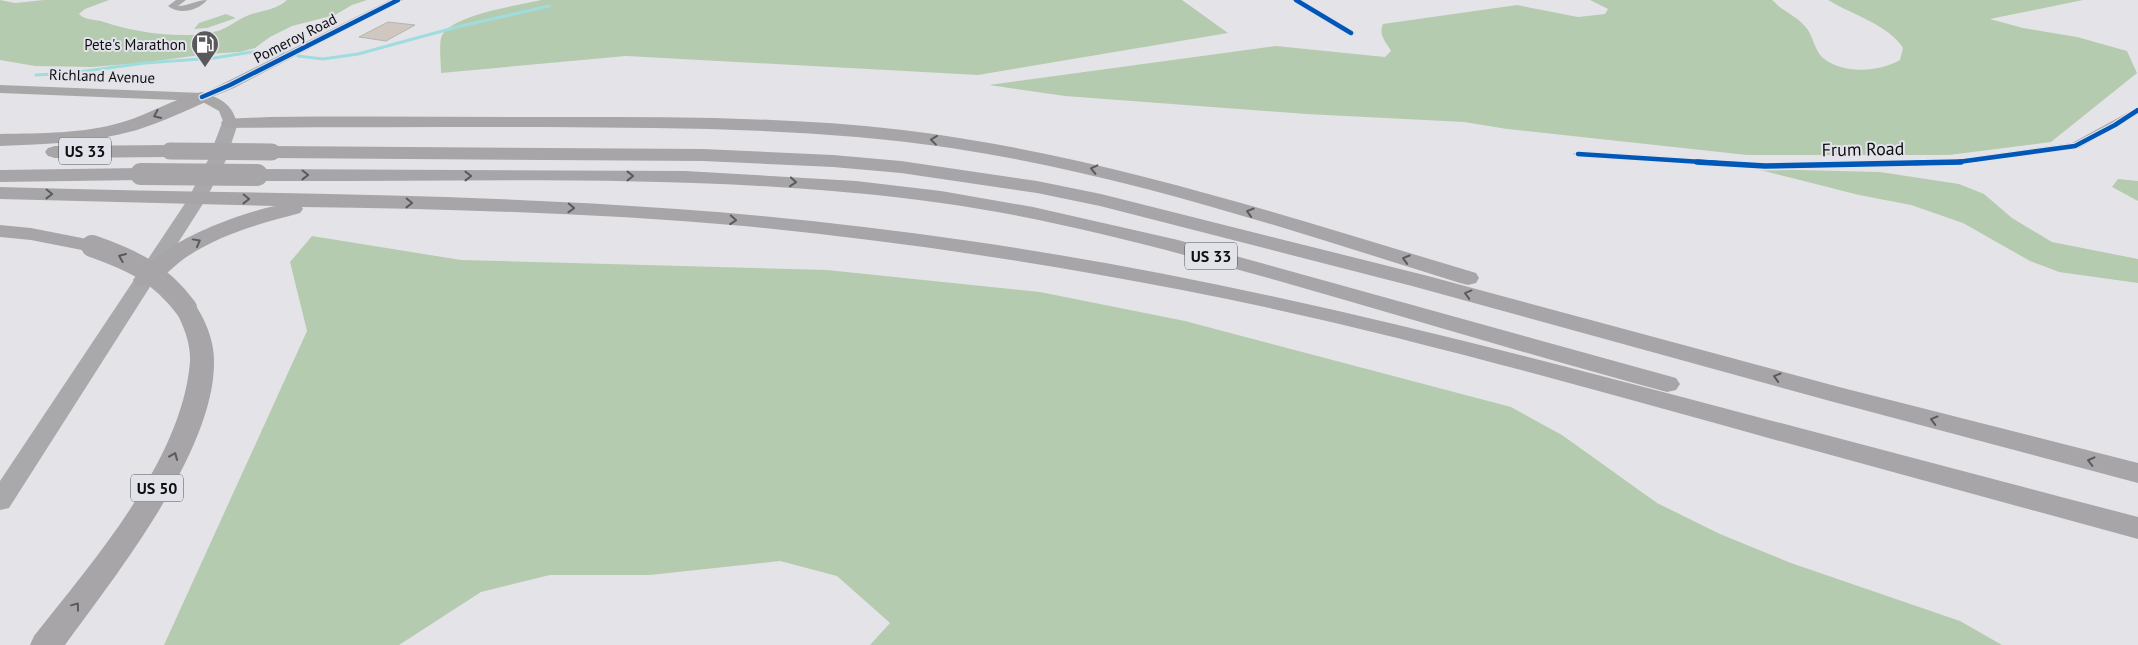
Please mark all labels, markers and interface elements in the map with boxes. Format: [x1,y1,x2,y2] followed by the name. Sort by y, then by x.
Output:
[250,9,340,67] street label: Pomeroy Road
[190,29,220,68] fuel station icon: Pete's Marathon
[84,35,186,54] place label: Pete's Marathon
[49,65,155,87] street label: Richland Avenue
[153,109,162,119] one-way arrow
[930,135,938,146] one-way arrow
[1821,137,1905,161] street label: Frum Road
[59,138,111,164] road number: US 33
[1089,164,1098,175] one-way arrow
[302,170,310,180] one-way arrow
[464,171,472,181] one-way arrow
[627,171,635,181] one-way arrow
[789,176,797,187] one-way arrow
[45,189,53,199] one-way arrow
[242,194,250,204] one-way arrow
[405,198,413,208] one-way arrow
[567,203,575,214] one-way arrow
[1247,208,1255,218] one-way arrow
[729,214,737,225] one-way arrow
[192,238,201,248] one-way arrow
[1185,242,1237,270] road number: US 33
[118,252,127,263] one-way arrow
[1402,255,1410,265] one-way arrow
[1463,289,1472,300] one-way arrow
[1773,373,1781,383] one-way arrow
[1929,415,1938,426] one-way arrow
[167,452,178,461] one-way arrow
[2086,456,2095,467] one-way arrow
[131,474,183,502] road number: US 50
[70,603,78,612] one-way arrow

